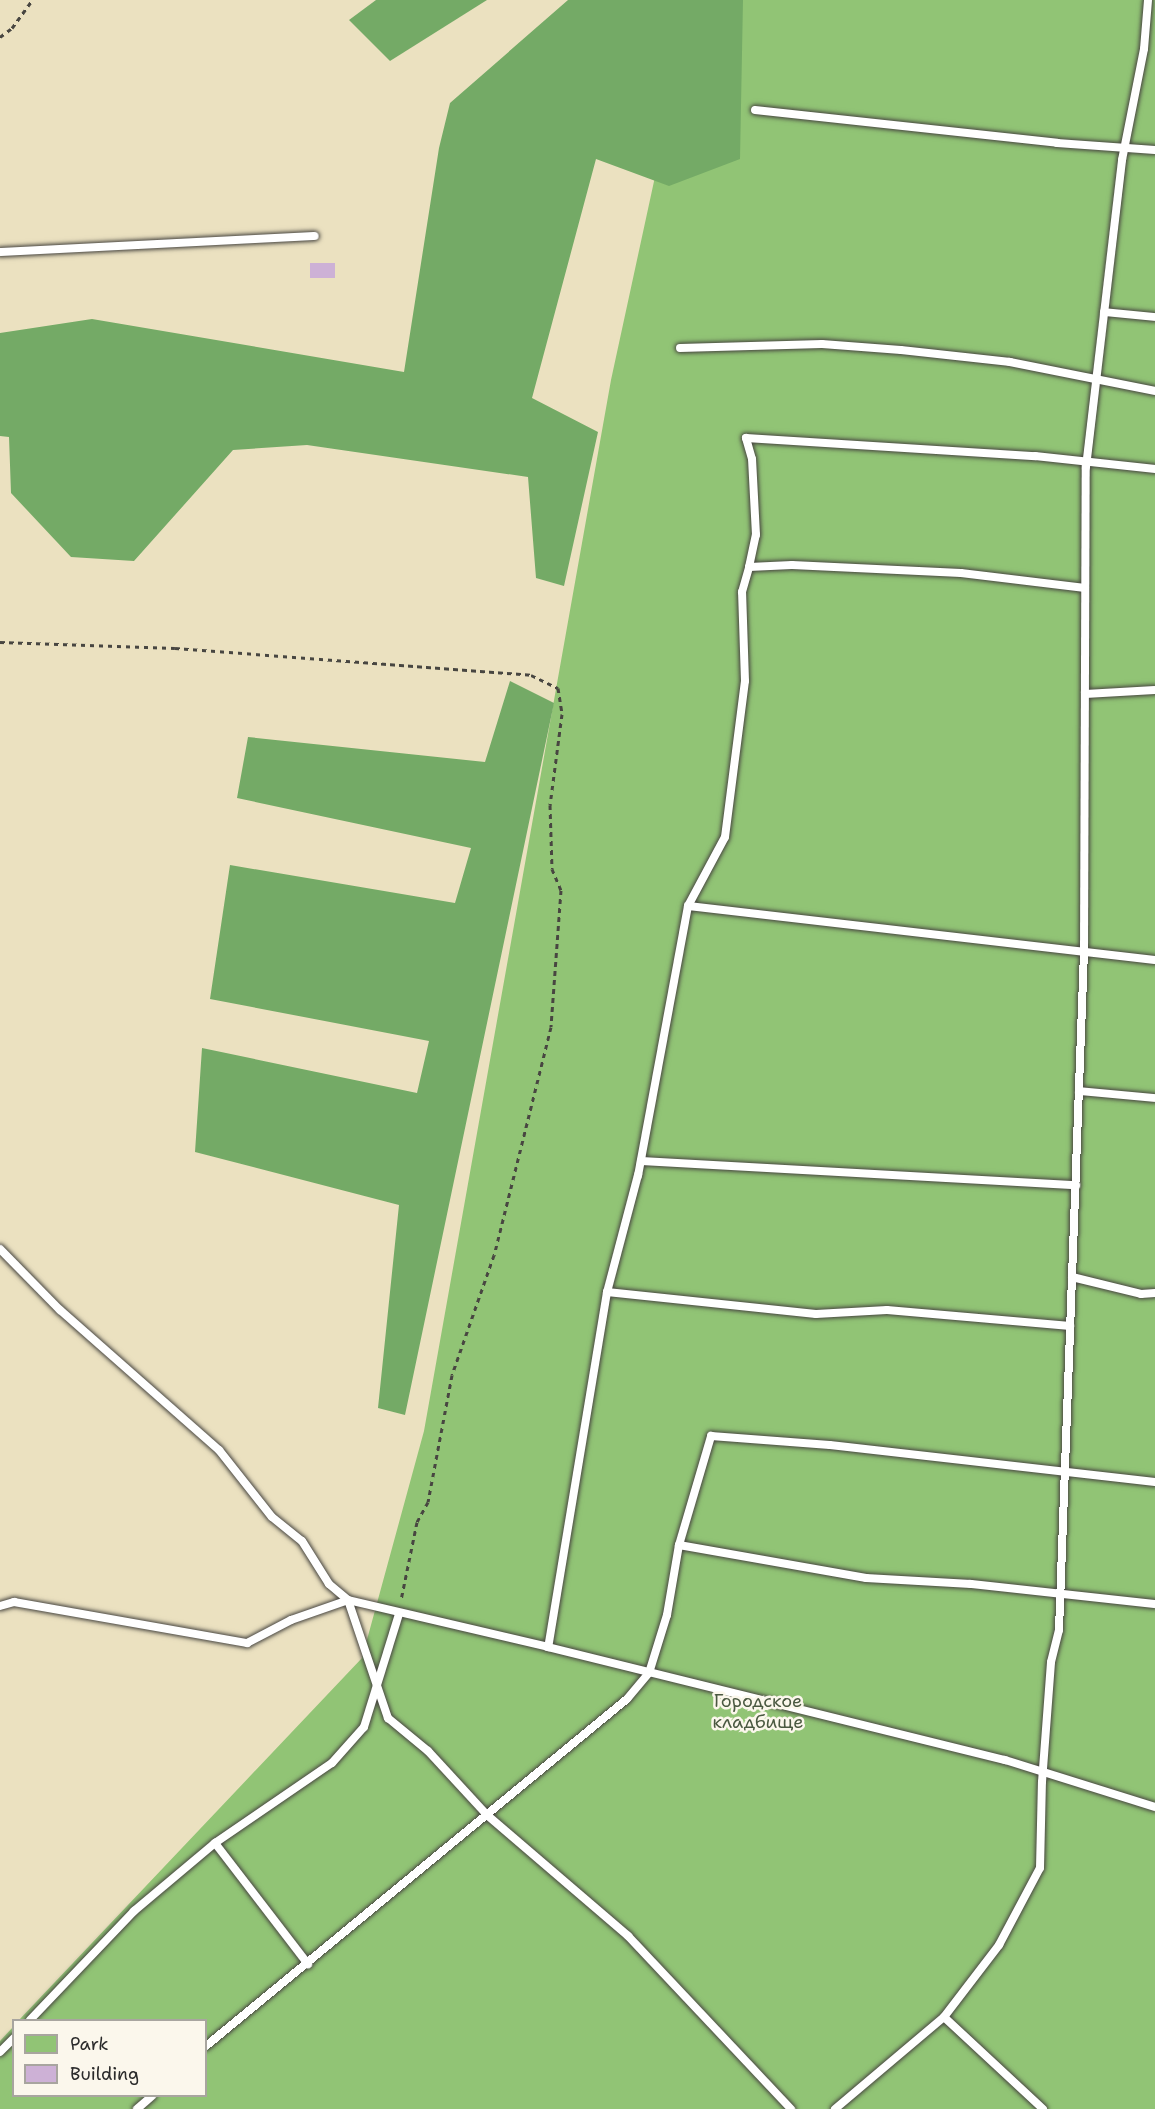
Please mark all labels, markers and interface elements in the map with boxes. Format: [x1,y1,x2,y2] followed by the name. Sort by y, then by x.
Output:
[712,1691,804,1734] park label: Городское кладбище
[12,2019,207,2097] legend
[70,2032,109,2056] text: Park
[70,2062,139,2086] text: Building

